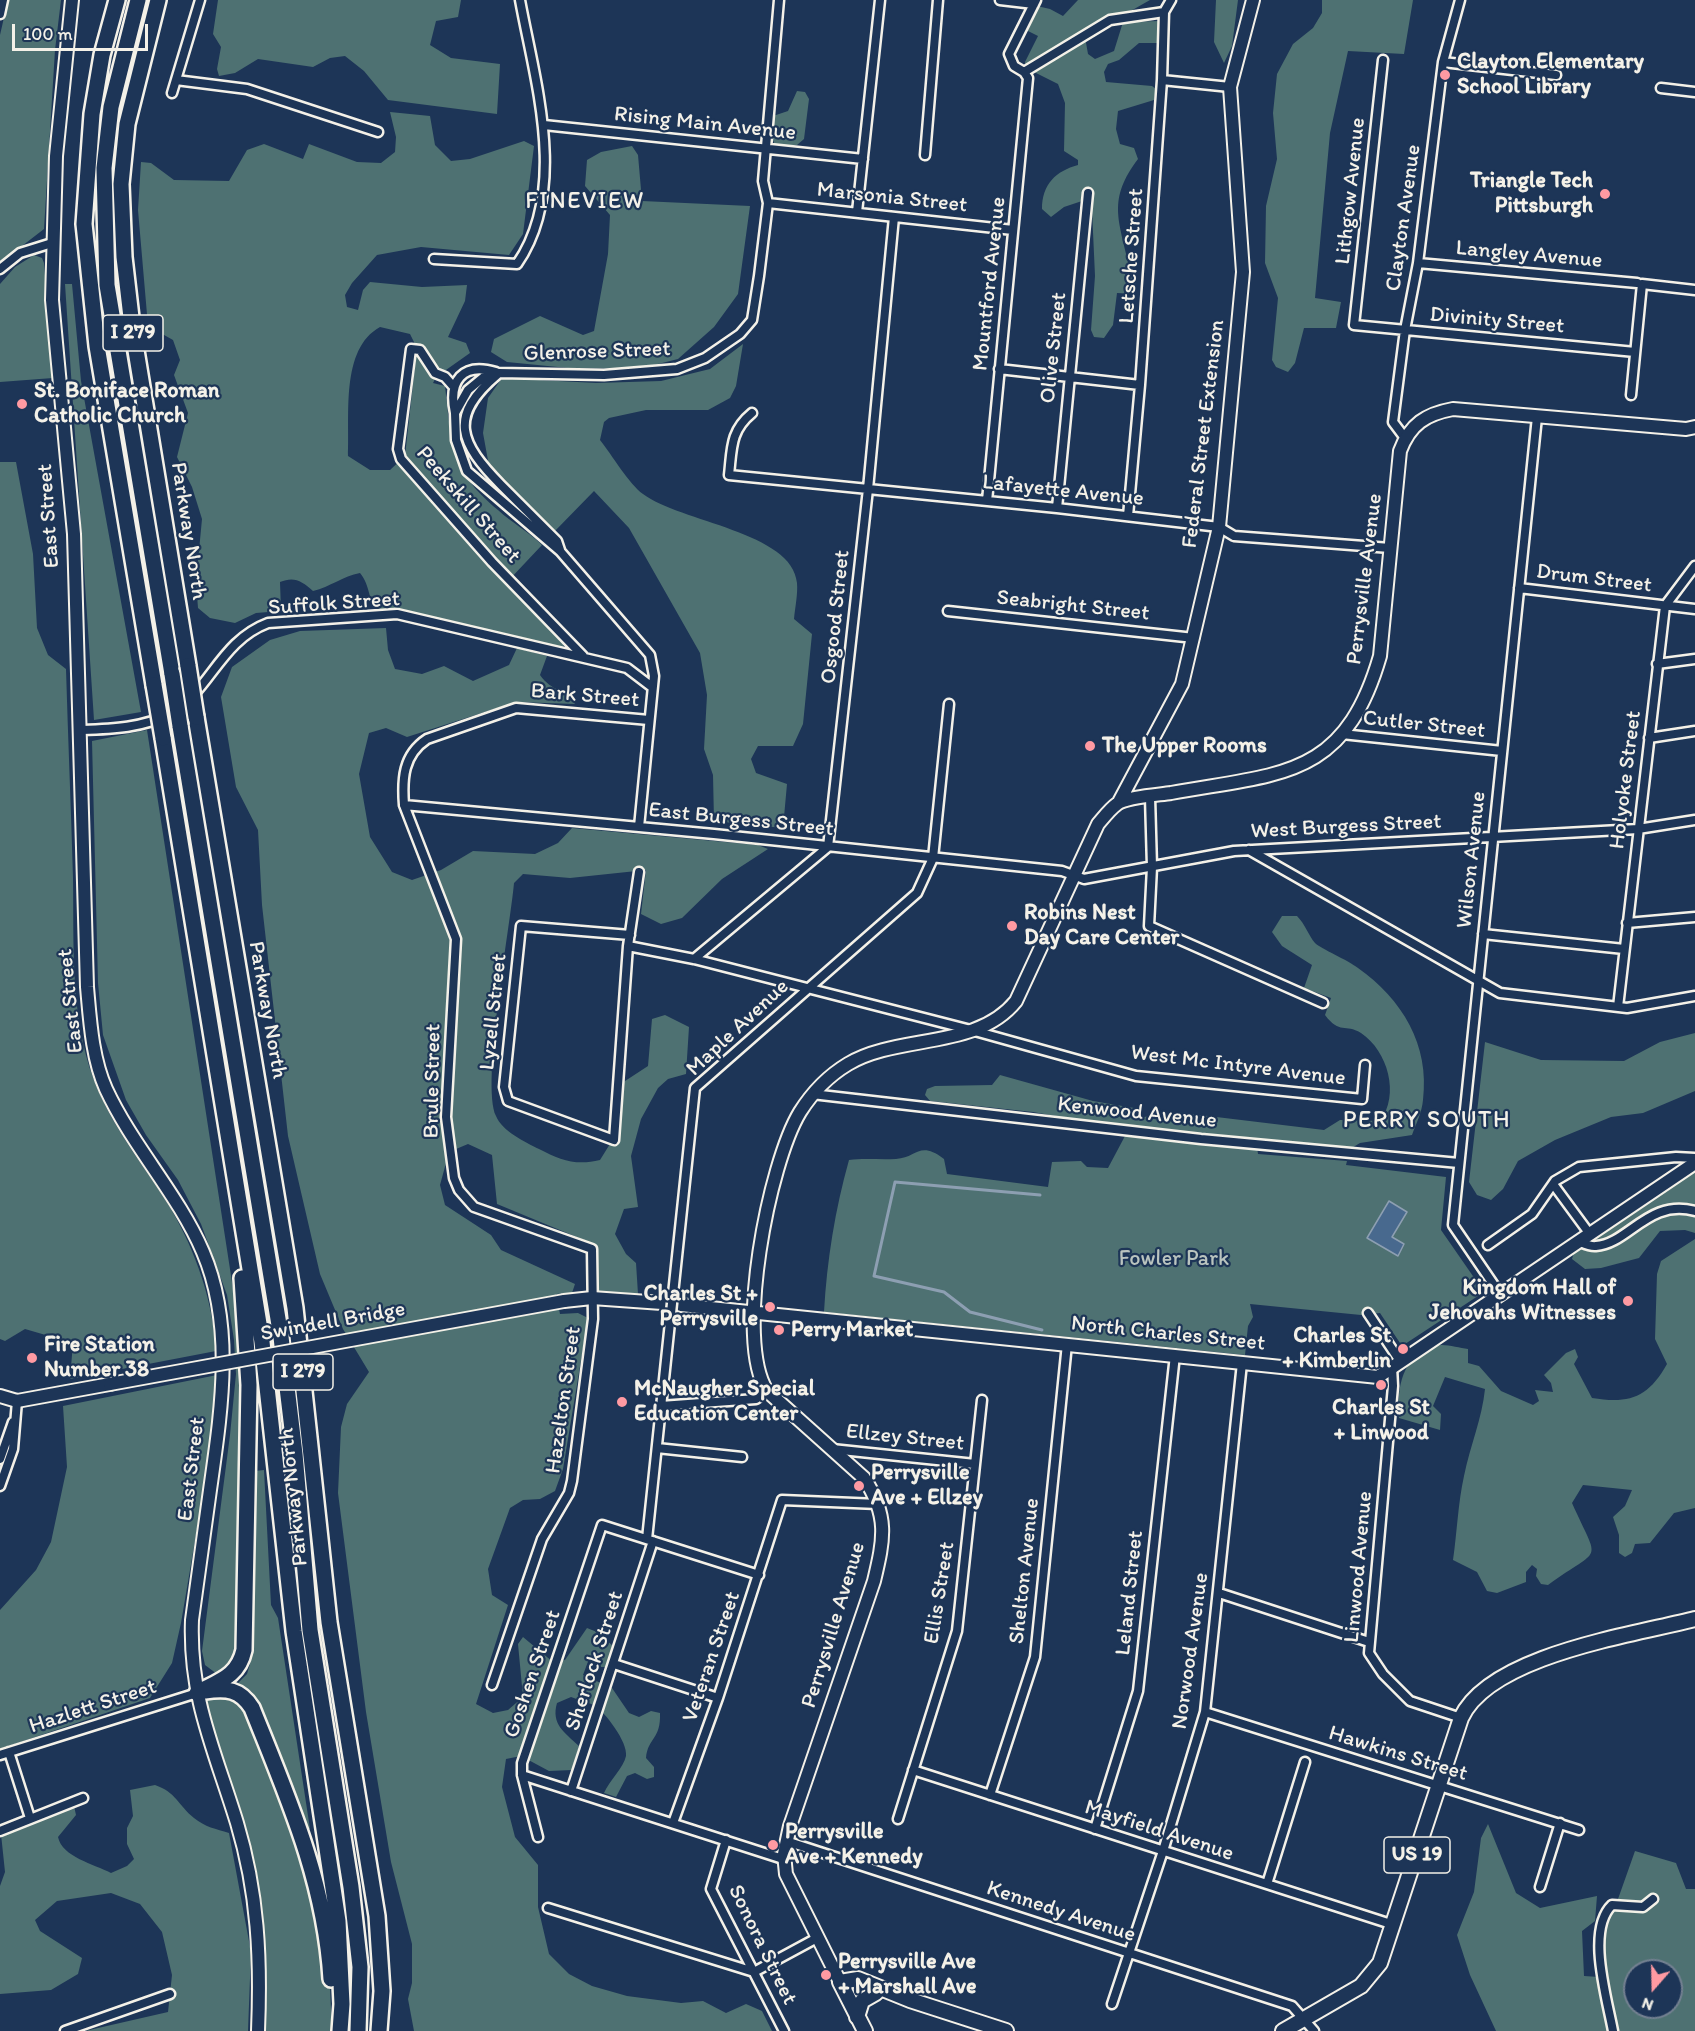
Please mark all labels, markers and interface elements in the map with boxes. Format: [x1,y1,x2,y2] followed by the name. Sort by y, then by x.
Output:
[15,12,152,50] scale bar
[23,23,73,45] text: 100 m
[1457,49,1644,100] place label: Clayton Elementary School Library
[1438,68,1452,82] marker: Clayton Elementary School Library
[613,101,797,147] street label: Rising Main Avenue
[1330,116,1372,266] street label: Lithgow Avenue
[1381,143,1427,293] street label: Clayton Avenue
[1470,168,1593,220] place label: Triangle Tech Pittsburgh
[815,177,969,219] street label: Marsonia Street
[1598,187,1612,201] marker: Triangle Tech Pittsburgh
[525,188,645,216] district label: FINEVIEW
[1114,188,1150,324] street label: Letsche Street
[968,196,1012,372] street label: Mountford Avenue
[1455,235,1603,275] street label: Langley Avenue
[1035,291,1073,405] street label: Olive Street
[1429,302,1565,340] street label: Divinity Street
[103,315,163,351] road number: I 279
[1177,318,1231,550] street label: Federal Street Extension
[523,336,671,368] street label: Glenrose Street
[34,378,219,430] place label: St. Boniface Roman Catholic Church
[15,397,29,411] marker: St. Boniface Roman Catholic Church
[410,441,526,569] street label: Peekskill Street
[164,460,212,602] street label: Parkway North
[32,463,66,569] street label: East Street
[981,469,1145,513] street label: Lafayette Avenue
[1341,492,1389,666] street label: Perrysville Avenue
[816,549,856,685] street label: Osgood Street
[1535,559,1653,599] street label: Drum Street
[995,585,1151,627] street label: Seabright Street
[267,586,401,622] street label: Suffolk Street
[530,678,640,714] street label: Bark Street
[1362,705,1486,745] street label: Cutler Street
[1604,709,1648,851] street label: Holyoke Street
[1102,733,1267,759] place label: The Upper Rooms
[1083,739,1097,753] marker: The Upper Rooms
[1452,790,1492,930] street label: Wilson Avenue
[647,797,835,843] street label: East Burgess Street
[1250,809,1442,845] street label: West Burgess Street
[1024,900,1179,951] place label: Robins Nest Day Care Center
[1005,919,1019,933] marker: Robins Nest Day Care Center
[242,939,292,1081] street label: Parkway North
[52,948,90,1054] street label: East Street
[475,952,513,1072] street label: Lyzell Street
[681,974,795,1082] street label: Maple Avenue
[419,1023,447,1139] street label: Brule Street
[1129,1040,1347,1092] street label: West Mc Intyre Avenue
[1056,1092,1218,1134] street label: Kenwood Avenue
[1342,1107,1512,1135] district label: PERRY SOUTH
[1119,1246,1229,1272] park label: Fowler Park
[1429,1275,1616,1326] place label: Kingdom Hall of Jehovahs Witnesses
[643,1281,758,1332] place label: Charles St + Perrysville
[1621,1294,1635,1308] marker: Kingdom Hall of Jehovahs Witnesses
[259,1296,407,1348] street label: Swindell Bridge
[763,1300,777,1314] marker: Charles St + Perrysville
[1070,1311,1266,1357] street label: North Charles Street
[791,1317,913,1343] place label: Perry Market
[772,1323,786,1337] marker: Perry Market
[1282,1323,1391,1374] place label: Charles St + Kimberlin
[541,1325,587,1475] street label: Hazelton Street
[44,1332,155,1384] place label: Fire Station Number 38
[1396,1342,1410,1356] marker: Charles St + Kimberlin
[25,1351,39,1365] marker: Fire Station Number 38
[273,1354,333,1390] road number: I 279
[634,1376,815,1428] place label: McNaugher Special Education Center
[1374,1378,1388,1392] marker: Charles St + Linwood
[615,1395,629,1409] marker: McNaugher Special Education Center
[1332,1395,1430,1446] place label: Charles St + Linwood
[173,1415,211,1523] street label: East Street
[845,1419,965,1457] street label: Ellzey Street
[274,1426,314,1568] street label: Parkway North
[871,1460,983,1512] place label: Perrysville Ave + Ellzey
[852,1479,866,1493] marker: Perrysville Ave + Ellzey
[1339,1490,1379,1644] street label: Linwood Avenue
[1004,1497,1046,1645] street label: Shelton Avenue
[1110,1529,1150,1657] street label: Leland Street
[796,1539,872,1711] street label: Perrysville Avenue
[919,1540,961,1646] street label: Ellis Street
[1167,1571,1215,1731] street label: Norwood Avenue
[560,1588,630,1734] street label: Sherlock Street
[677,1588,747,1726] street label: Veteran Street
[499,1607,567,1741] street label: Goshen Street
[26,1674,160,1740] street label: Hazlett Street
[1325,1720,1471,1788] street label: Hawkins Street
[1081,1794,1237,1868] street label: Mayfield Avenue
[785,1819,922,1870] place label: Perrysville Ave + Kennedy
[1384,1837,1450,1873] road number: US 19
[766,1838,780,1852] marker: Perrysville Ave + Kennedy
[983,1875,1139,1949] street label: Kennedy Avenue
[722,1881,802,2009] street label: Sonora Street
[838,1949,976,2000] place label: Perrysville Ave + Marshall Ave
[1623,1959,1683,2019] north arrow
[819,1968,833,1982] marker: Perrysville Ave + Marshall Ave
[1639,1994,1656,2015] text: N

